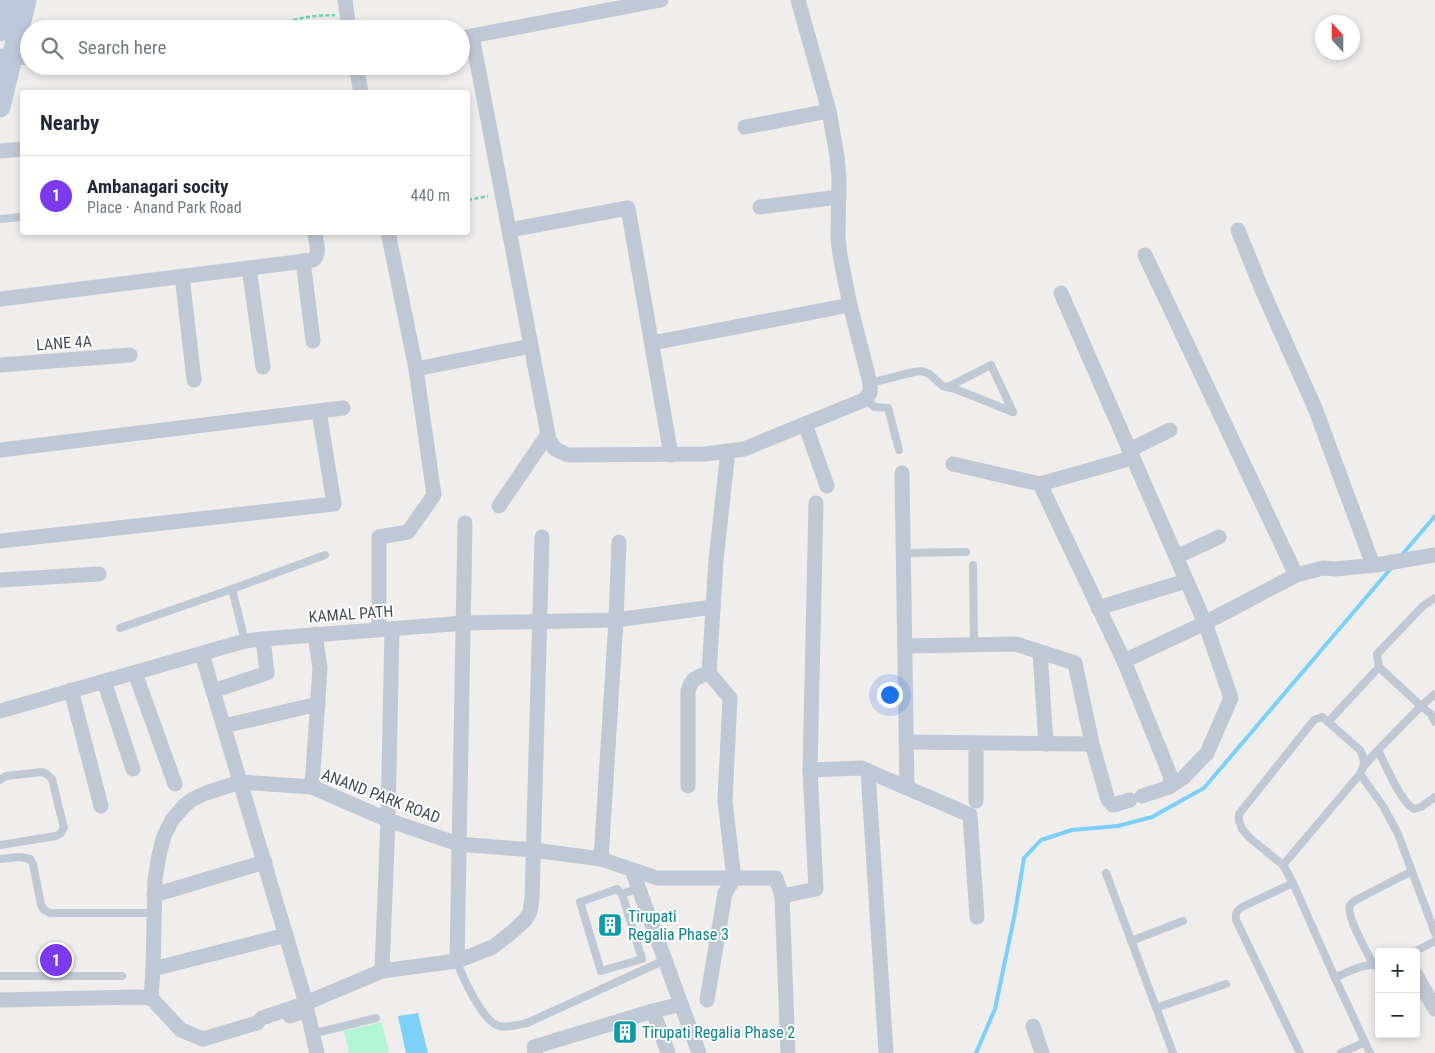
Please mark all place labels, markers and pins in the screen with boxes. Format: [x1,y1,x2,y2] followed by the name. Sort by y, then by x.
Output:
[628,907,729,944] place label: Tirupati Regalia Phase 3
[597,912,623,938] building icon: Tirupati Regalia Phase 3
[40,941,72,979] pin: 1
[612,1019,638,1045] building icon: Tirupati Regalia Phase 2
[642,1023,795,1042] place label: Tirupati Regalia Phase 2

